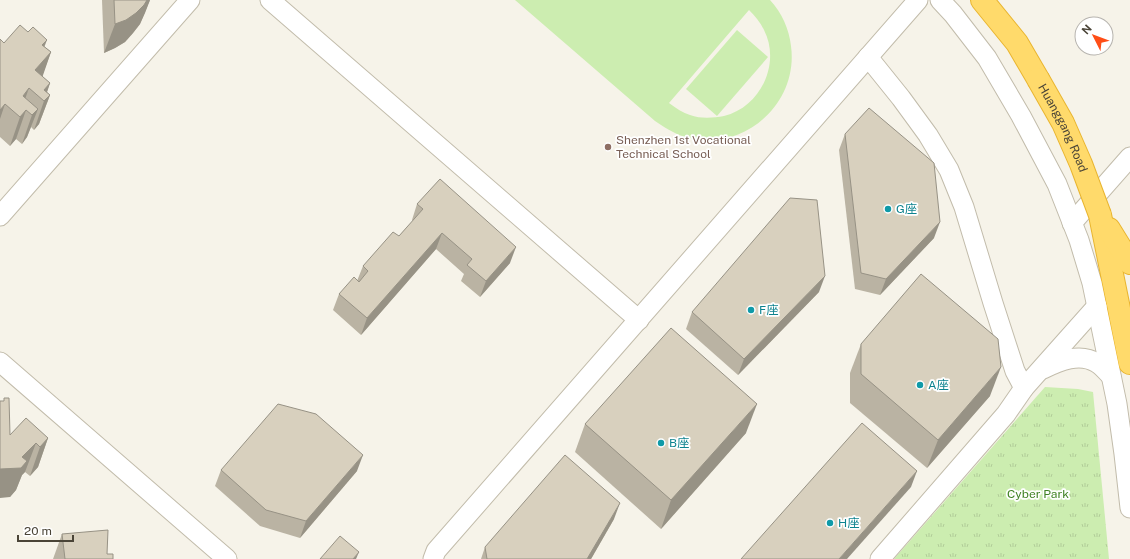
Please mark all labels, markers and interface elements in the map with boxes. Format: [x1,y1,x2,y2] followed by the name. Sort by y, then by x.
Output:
[1074,16,1114,56] north arrow
[1079,22,1094,37] text: N
[1035,81,1090,174] street label: Huanggang Road
[616,133,751,161] place label: Shenzhen 1st Vocational Technical School
[603,142,613,152] marker: Shenzhen 1st Vocational Technical School
[896,202,917,216] place label: G座
[883,204,893,214] marker: G座
[759,303,778,317] place label: F座
[746,305,756,315] marker: F座
[928,378,949,392] place label: A座
[915,380,925,390] marker: A座
[669,436,689,450] place label: B座
[656,438,666,448] marker: B座
[1007,487,1069,501] park label: Cyber Park
[838,516,859,530] place label: H座
[18,517,73,543] scale bar
[825,518,835,528] marker: H座
[24,524,52,538] text: 20 m

